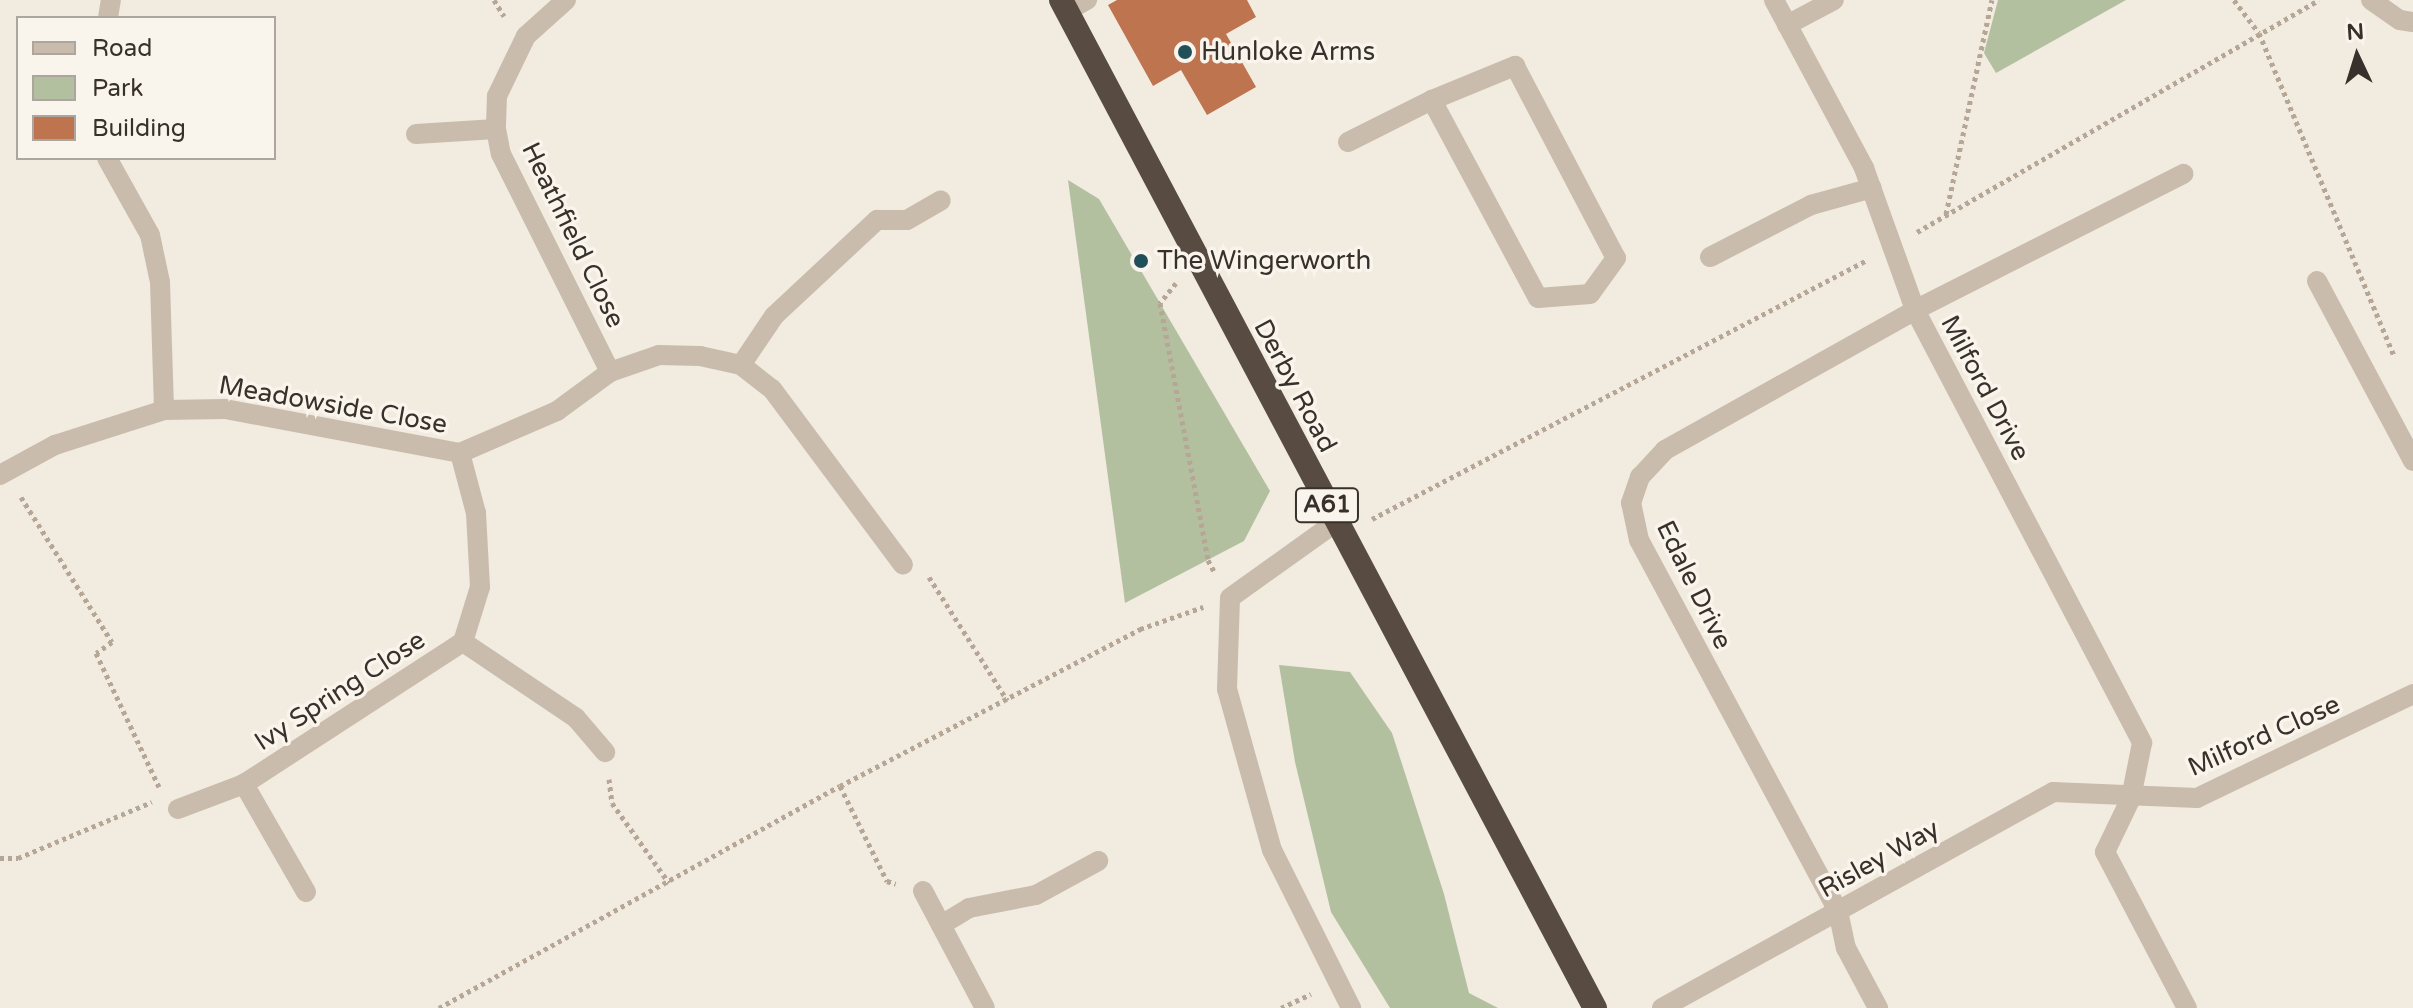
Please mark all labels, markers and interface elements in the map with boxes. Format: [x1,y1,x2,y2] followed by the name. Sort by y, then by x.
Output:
[16,16,276,160] legend
[2317,16,2397,96] north arrow
[2346,18,2365,46] text: N
[92,34,152,63] text: Road
[1201,36,1375,68] place label: Hunloke Arms
[1176,43,1194,61] marker: Hunloke Arms
[92,74,143,103] text: Park
[92,114,186,143] text: Building
[515,137,631,333] street label: Heathfield Close
[1157,245,1371,277] place label: The Wingerworth
[1132,252,1150,270] marker: The Wingerworth
[1934,310,2036,466] street label: Milford Drive
[1247,314,1343,458] street label: Derby Road
[217,370,449,440] street label: Meadowside Close
[1293,485,1361,525] road number: A61
[1649,516,1739,654] street label: Edale Drive
[249,624,431,758] street label: Ivy Spring Close
[2183,689,2345,783] street label: Milford Close
[1813,813,1945,905] street label: Risley Way

